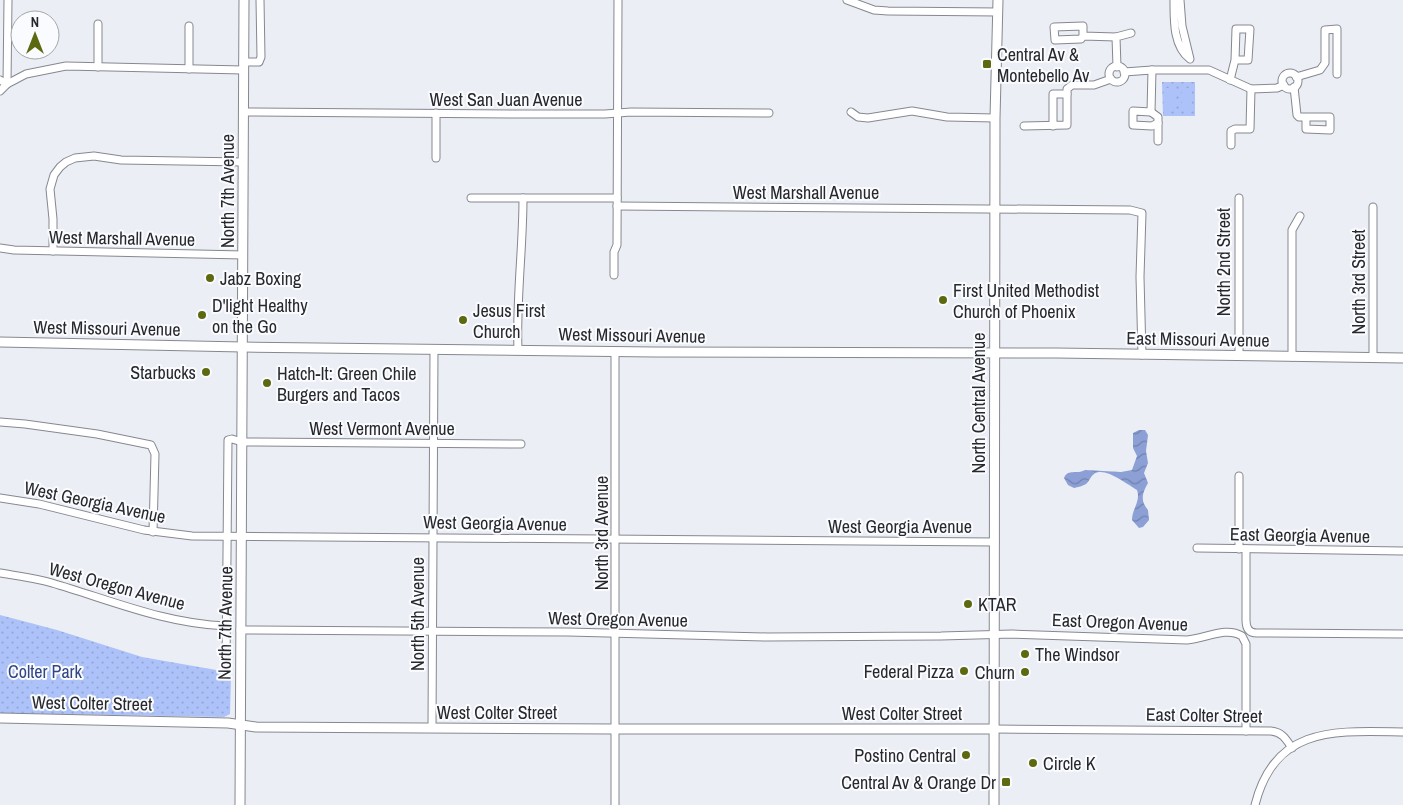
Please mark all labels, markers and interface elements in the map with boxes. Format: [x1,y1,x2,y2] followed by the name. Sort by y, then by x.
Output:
[10,10,60,60] north arrow
[31,13,39,31] text: N
[997,42,1090,88] place label: Central Av & Montebello Av
[981,58,993,70] marker: Central Av & Montebello Av
[430,87,582,112] street label: West San Juan Avenue
[215,134,240,248] street label: North 7th Avenue
[733,180,879,205] street label: West Marshall Avenue
[1211,208,1236,316] street label: North 2nd Street
[49,224,195,252] street label: West Marshall Avenue
[1346,229,1371,335] street label: North 3rd Street
[220,266,302,291] place label: Jabz Boxing
[204,272,216,284] marker: Jabz Boxing
[953,278,1099,324] place label: First United Methodist Church of Phoenix
[212,293,308,339] place label: D'light Healthy on the Go
[937,294,949,306] marker: First United Methodist Church of Phoenix
[473,298,545,344] place label: Jesus First Church
[196,309,208,321] marker: D'light Healthy on the Go
[33,314,181,342] street label: West Missouri Avenue
[457,314,469,326] marker: Jesus First Church
[558,321,706,349] street label: West Missouri Avenue
[1126,325,1270,353] street label: East Missouri Avenue
[966,333,991,473] street label: North Central Avenue
[130,360,196,385] place label: Starbucks
[277,361,416,407] place label: Hatch-It: Green Chile Burgers and Tacos
[200,366,212,378] marker: Starbucks
[261,377,273,389] marker: Hatch-It: Green Chile Burgers and Tacos
[309,416,455,441] street label: West Vermont Avenue
[22,475,168,529] street label: West Georgia Avenue
[589,476,614,590] street label: North 3rd Avenue
[423,509,567,537] street label: West Georgia Avenue
[828,514,972,539] street label: West Georgia Avenue
[1230,521,1370,549] street label: East Georgia Avenue
[46,556,188,616] street label: West Oregon Avenue
[405,557,430,671] street label: North 5th Avenue
[212,566,238,680] street label: North 7th Avenue
[978,592,1017,617] place label: KTAR
[962,598,974,610] marker: KTAR
[548,605,688,633] street label: West Oregon Avenue
[1052,607,1188,637] street label: East Oregon Avenue
[1035,642,1120,667] place label: The Windsor
[1019,648,1031,660] marker: The Windsor
[8,659,83,684] park label: Colter Park
[864,659,954,684] place label: Federal Pizza
[975,660,1015,685] place label: Churn
[958,665,970,677] marker: Federal Pizza
[1019,666,1031,678] marker: Churn
[32,689,152,717] street label: West Colter Street
[437,700,557,725] street label: West Colter Street
[842,701,962,726] street label: West Colter Street
[1146,701,1262,729] street label: East Colter Street
[854,743,956,768] place label: Postino Central
[960,749,972,761] marker: Postino Central
[1043,751,1096,776] place label: Circle K
[1027,757,1039,769] marker: Circle K
[841,770,996,795] place label: Central Av & Orange Dr
[1000,776,1012,788] marker: Central Av & Orange Dr

